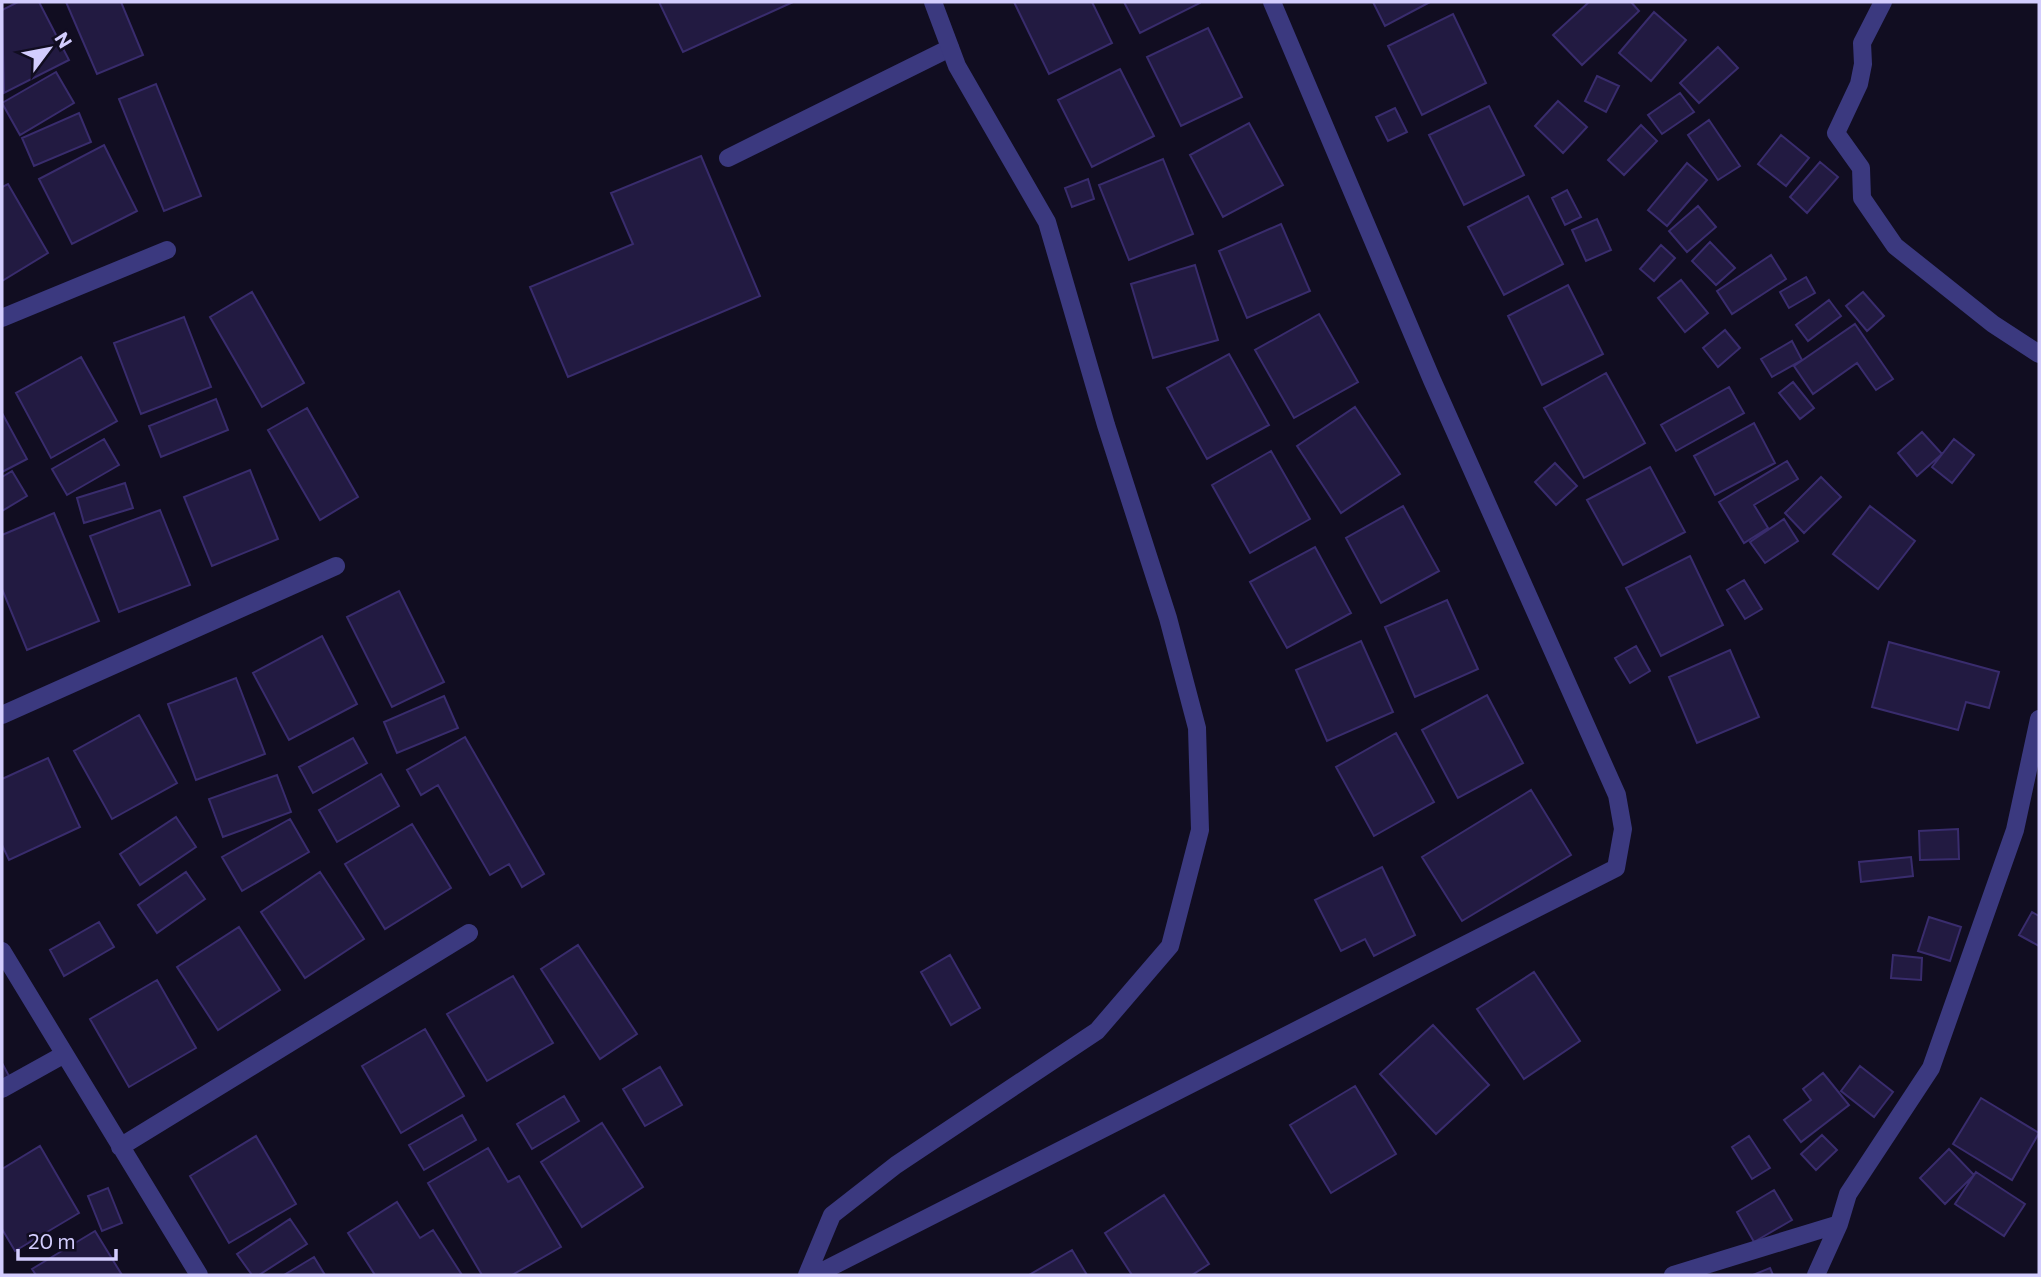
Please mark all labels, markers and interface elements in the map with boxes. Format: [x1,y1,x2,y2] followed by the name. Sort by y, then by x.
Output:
[14,14,84,84] north arrow
[50,28,77,52] text: N
[18,1218,116,1262] scale bar
[28,1228,76,1253] text: 20 m

